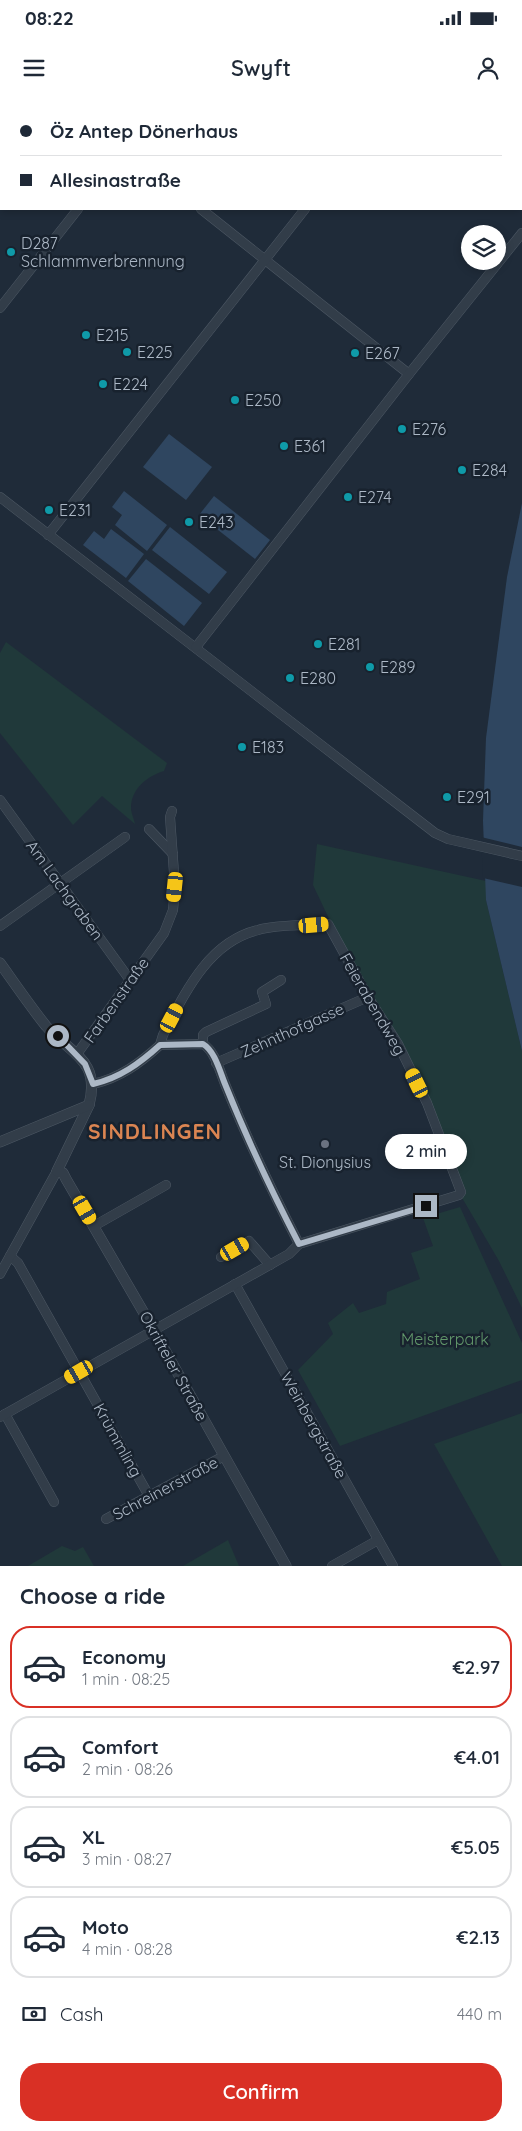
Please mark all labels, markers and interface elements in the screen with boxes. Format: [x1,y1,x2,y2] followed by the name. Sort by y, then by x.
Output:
[25,6,74,30] text: 08:22
[20,54,48,82] icon: menu
[231,54,291,82] text: Swyft
[474,54,502,82] icon: person
[50,119,238,143] text: Öz Antep Dönerhaus
[50,168,181,192] text: Allesinastraße
[461,225,506,270] map controls
[461,225,506,270] button: layers
[21,233,185,271] place label: D287 Schlammverbrennung
[5,246,17,258] marker: D287 Schlammverbrennung
[96,325,129,345] place label: E215
[80,329,92,341] marker: E215
[137,342,173,362] place label: E225
[365,343,400,363] place label: E267
[121,346,133,358] marker: E225
[349,347,361,359] marker: E267
[113,374,148,394] place label: E224
[97,378,109,390] marker: E224
[245,390,281,410] place label: E250
[229,394,241,406] marker: E250
[412,419,446,439] place label: E276
[396,423,408,435] marker: E276
[294,436,326,456] place label: E361
[278,440,290,452] marker: E361
[472,460,507,480] place label: E284
[456,464,468,476] marker: E284
[358,487,392,507] place label: E274
[342,491,354,503] marker: E274
[59,500,91,520] place label: E231
[43,504,55,516] marker: E231
[199,512,234,532] place label: E243
[183,516,195,528] marker: E243
[328,634,361,654] place label: E281
[312,638,324,650] marker: E281
[380,657,416,677] place label: E289
[364,661,376,673] marker: E289
[300,668,336,688] place label: E280
[284,672,296,684] marker: E280
[252,737,284,757] place label: E183
[236,741,248,753] marker: E183
[457,787,490,807] place label: E291
[441,791,453,803] marker: E291
[22,836,108,944] street label: Am Lachgraben
[165,871,184,903] car
[298,916,329,934] car
[336,949,410,1059] street label: Feierabendweg
[79,953,153,1047] street label: Farbenstraße
[237,998,347,1062] street label: Zehnthofgasse
[158,1001,185,1035] car
[47,1025,69,1047] route start
[403,1066,430,1100] car
[88,1118,222,1144] district label: SINDLINGEN
[385,1134,467,1168] callout: 2 min
[319,1138,331,1150] marker: St. Dionysius
[405,1141,447,1161] text: 2 min
[279,1152,371,1172] place label: St. Dionysius
[71,1193,98,1227] car
[415,1195,437,1217] route end
[218,1235,251,1263] car
[136,1308,212,1424] street label: Okrifteler Straße
[401,1329,489,1349] park label: Meisterpark
[62,1358,95,1386] car
[276,1368,352,1482] street label: Weinbergstraße
[90,1400,146,1480] street label: Krümmling
[109,1452,221,1524] street label: Schreinerstraße
[20,1582,165,1610] text: Choose a ride
[22,1645,67,1690] icon: car
[82,1645,166,1669] text: Economy
[452,1655,500,1679] text: €2.97
[82,1669,170,1689] text: 1 min · 08:25
[22,1735,67,1780] icon: car
[82,1735,159,1759] text: Comfort
[454,1745,500,1769] text: €4.01
[82,1759,173,1779] text: 2 min · 08:26
[22,1825,67,1870] icon: car
[82,1825,105,1849] text: XL
[451,1835,500,1859] text: €5.05
[82,1849,172,1869] text: 3 min · 08:27
[22,1915,67,1960] icon: car
[82,1915,129,1939] text: Moto
[456,1925,500,1949] text: €2.13
[82,1939,173,1959] text: 4 min · 08:28
[20,2000,48,2028] icon: cash
[60,2002,104,2026] text: Cash
[457,2004,502,2024] text: 440 m
[20,2063,502,2121] button: Confirm

